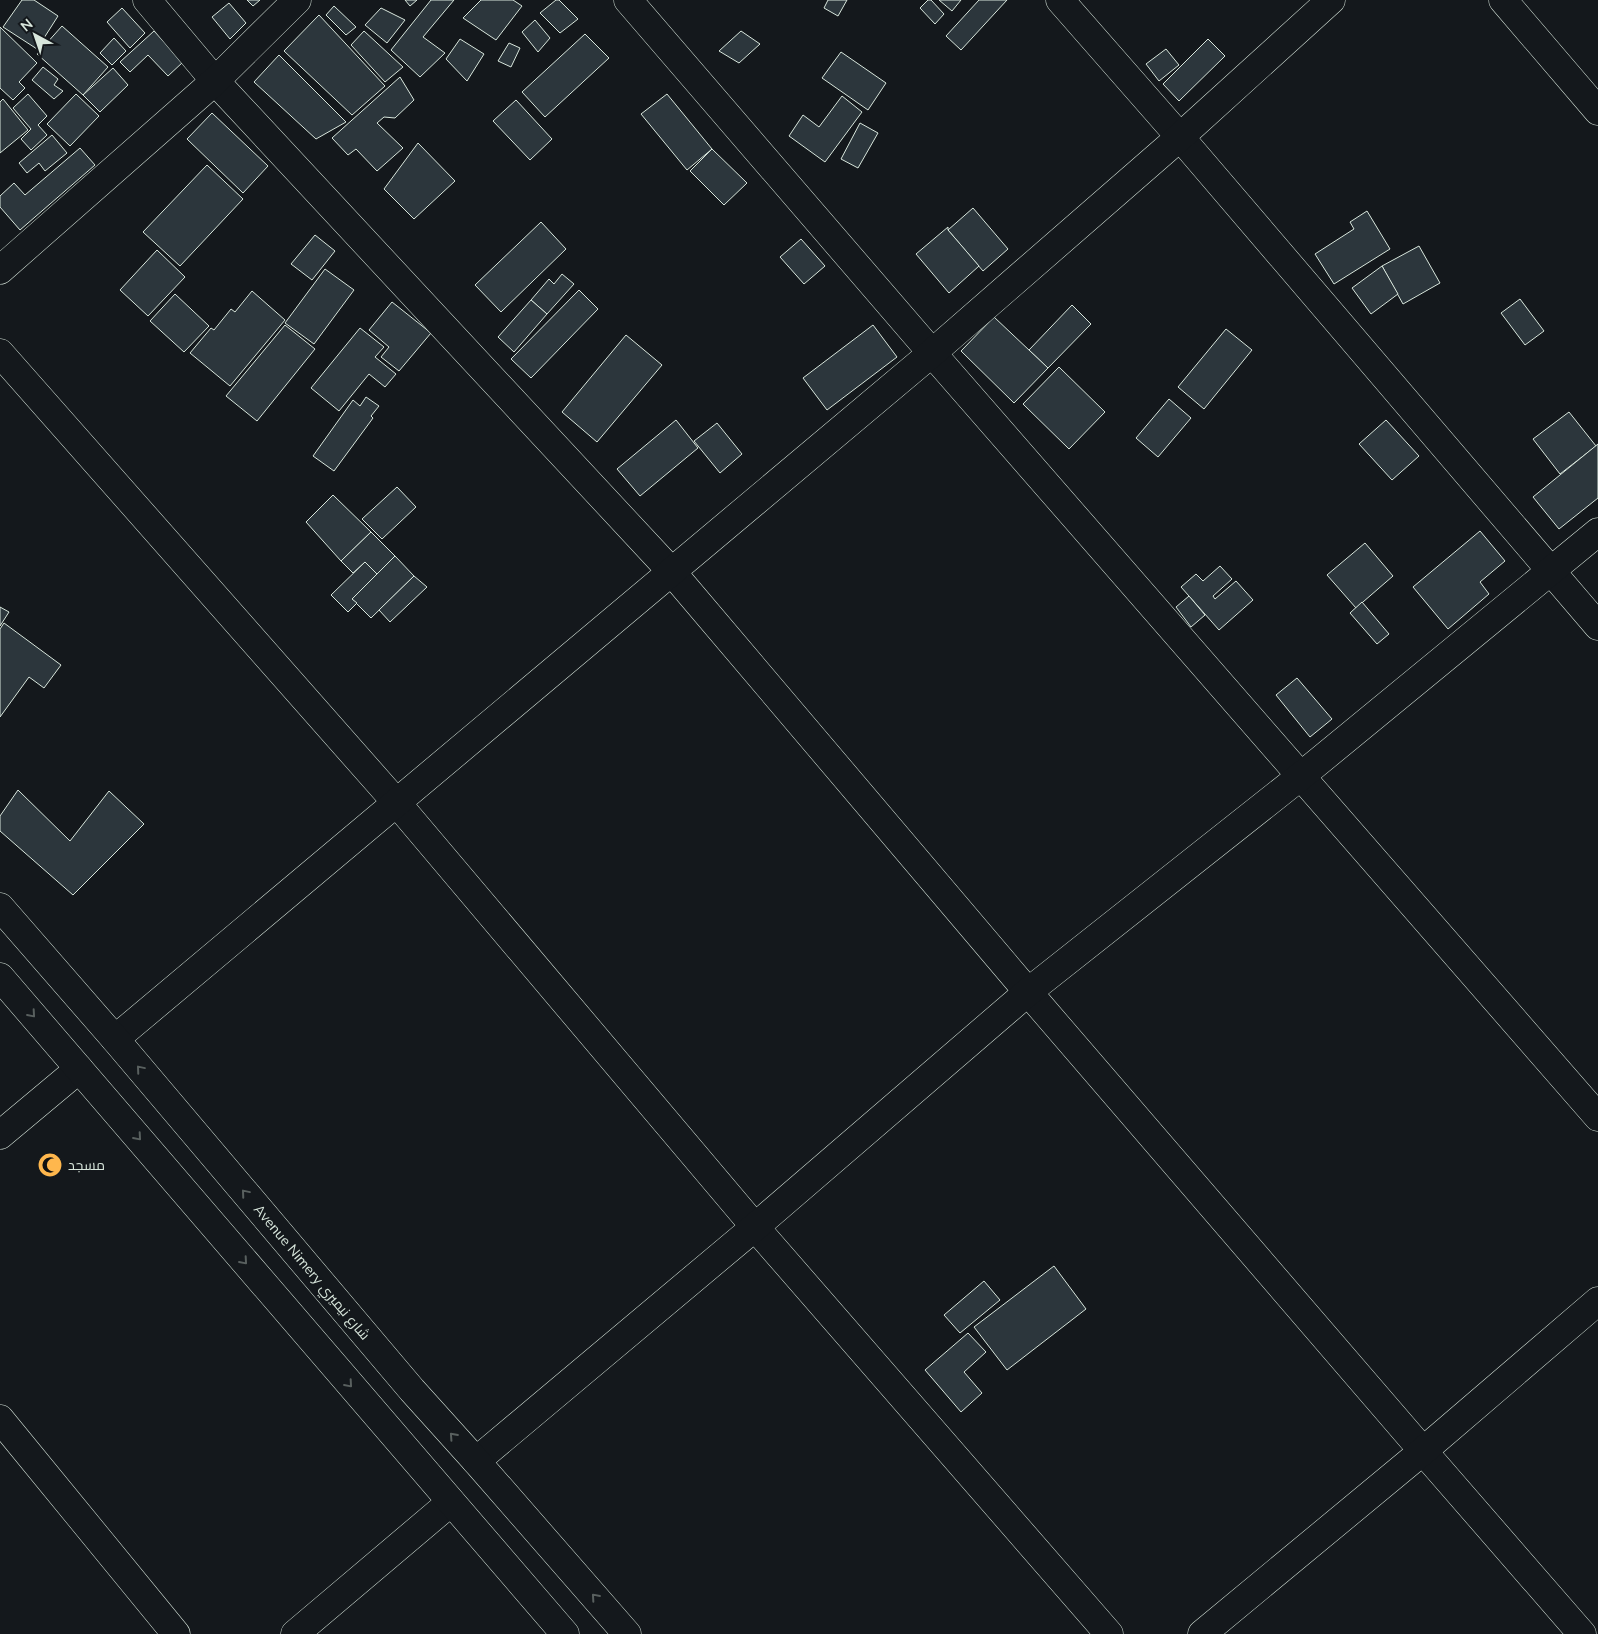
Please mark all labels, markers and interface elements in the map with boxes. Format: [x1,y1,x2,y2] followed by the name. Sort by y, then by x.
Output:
[10,10,60,60] north arrow
[17,15,36,35] text: N
[26,1008,35,1017] one-way arrow
[137,1065,146,1074] one-way arrow
[132,1131,141,1140] one-way arrow
[37,1152,63,1178] mosque icon: مسجد
[68,1156,105,1174] place label: مسجد
[242,1189,251,1198] one-way arrow
[248,1200,374,1345] street label: Avenue Nimery شارع نيميري
[238,1255,247,1264] one-way arrow
[344,1378,352,1387] one-way arrow
[450,1432,459,1441] one-way arrow
[592,1594,601,1603] one-way arrow

